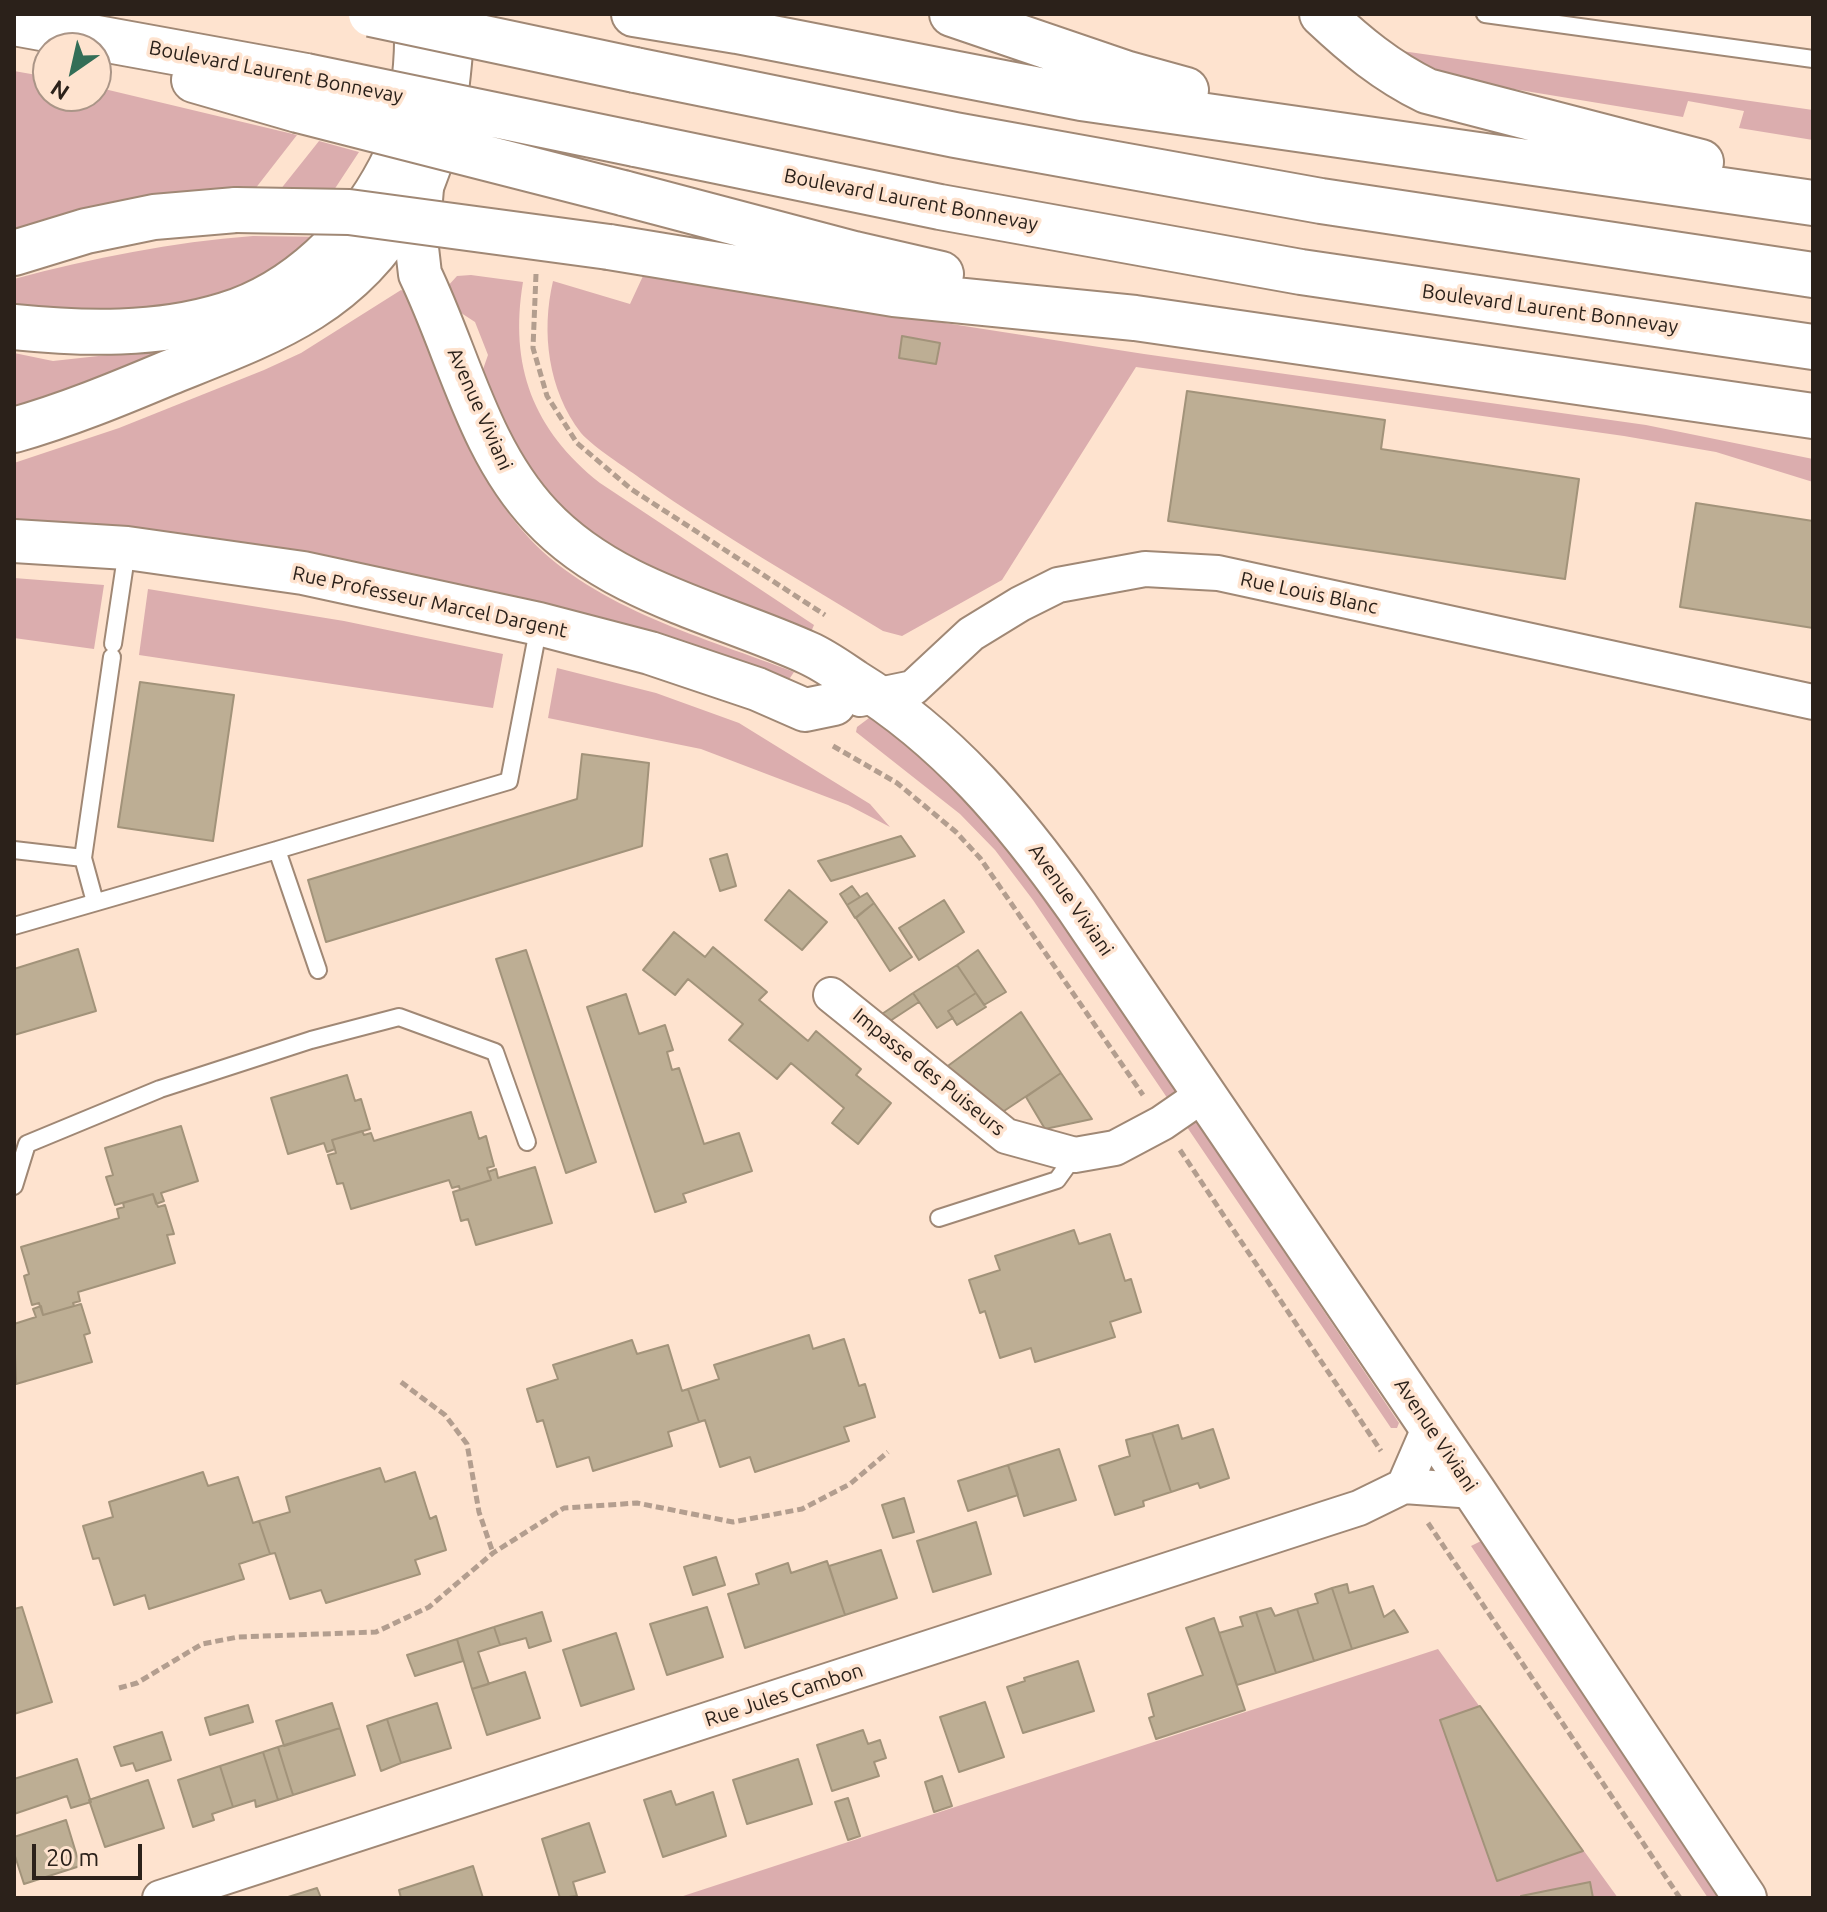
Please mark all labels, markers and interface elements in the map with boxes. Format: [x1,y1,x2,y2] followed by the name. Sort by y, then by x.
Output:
[32,32,112,112] north arrow
[147,36,405,108] street label: Boulevard Laurent Bonnevay
[46,76,73,106] text: N
[782,164,1040,236] street label: Boulevard Laurent Bonnevay
[1420,279,1680,339] street label: Boulevard Laurent Bonnevay
[442,344,518,474] street label: Avenue Viviani
[290,561,570,643] street label: Rue Professeur Marcel Dargent
[1238,567,1380,619] street label: Rue Louis Blanc
[1024,839,1118,961] street label: Avenue Viviani
[848,1003,1010,1141] street label: Impasse des Puiseurs
[1389,1374,1483,1496] street label: Avenue Viviani
[702,1658,866,1732] street label: Rue Jules Cambon
[36,1828,146,1878] scale bar
[46,1844,99,1871] text: 20 m

